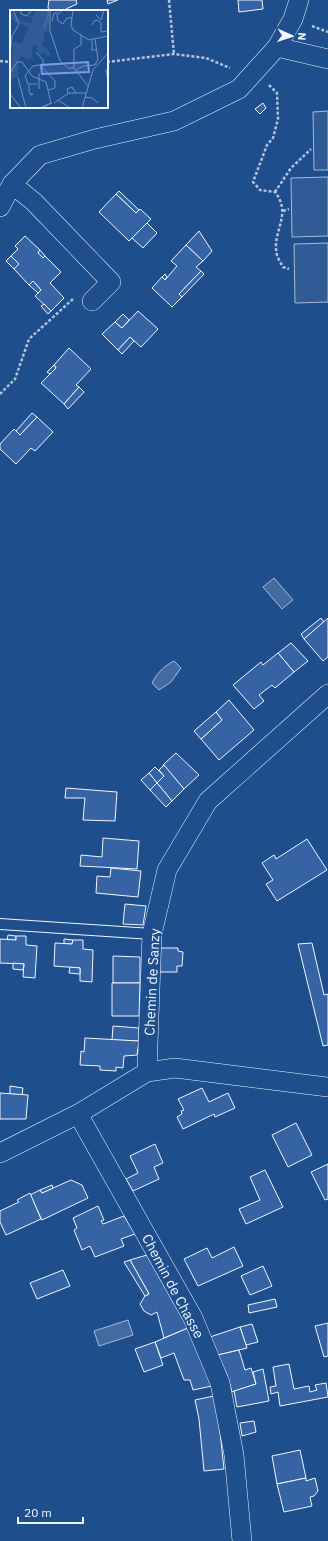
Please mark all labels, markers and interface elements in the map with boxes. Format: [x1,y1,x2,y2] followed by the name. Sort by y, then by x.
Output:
[10,10,108,108] inset map
[272,16,312,56] north arrow
[295,32,309,41] text: N
[140,928,164,1036] street label: Chemin de Sanzy
[138,1231,208,1342] street label: Chemin de Chasse
[18,1499,83,1525] scale bar
[24,1505,52,1520] text: 20 m

